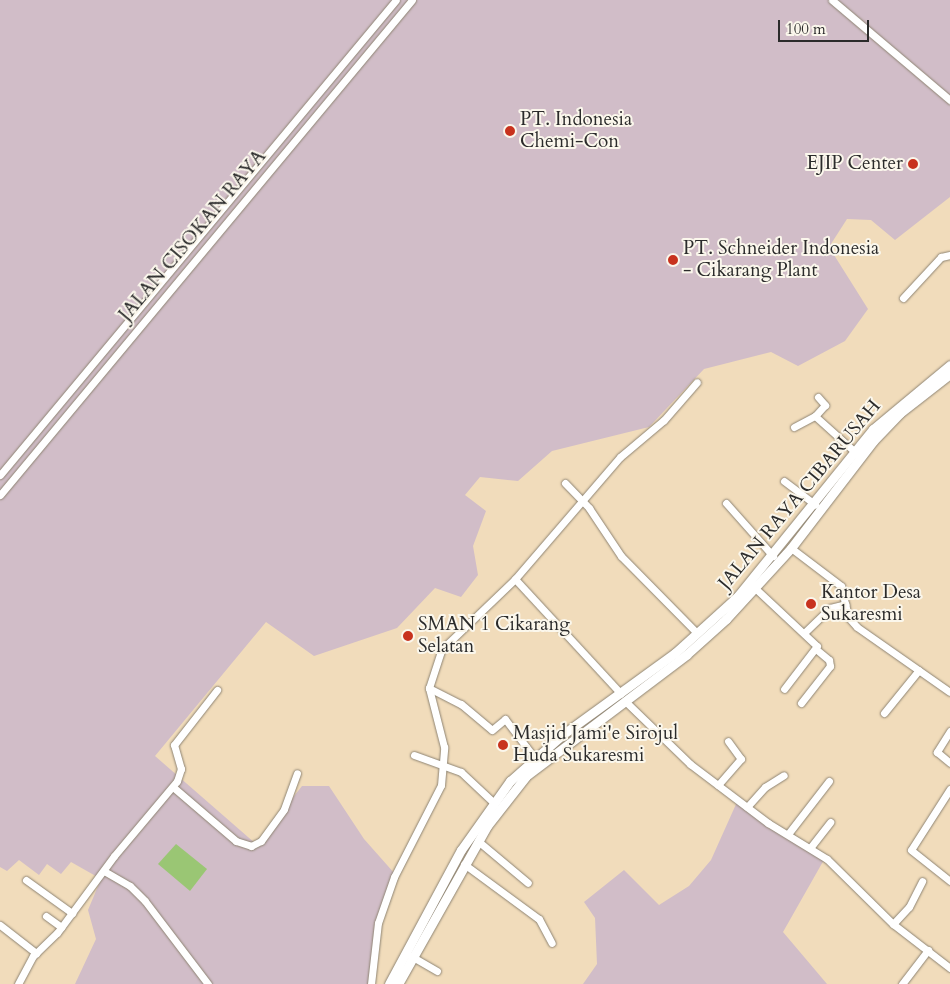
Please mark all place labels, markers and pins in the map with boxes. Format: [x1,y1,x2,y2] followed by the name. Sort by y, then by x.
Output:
[520,109,632,153] place label: PT. Indonesia Chemi-Con
[504,125,516,137] marker: PT. Indonesia Chemi-Con
[807,153,903,175] place label: EJIP Center
[907,158,919,170] marker: EJIP Center
[683,238,879,282] place label: PT. Schneider Indonesia - Cikarang Plant
[667,254,679,266] marker: PT. Schneider Indonesia - Cikarang Plant
[821,582,921,626] place label: Kantor Desa Sukaresmi
[805,598,817,610] marker: Kantor Desa Sukaresmi
[418,614,570,658] place label: SMAN 1 Cikarang Selatan
[402,630,414,642] marker: SMAN 1 Cikarang Selatan
[513,723,678,767] place label: Masjid Jami'e Sirojul Huda Sukaresmi
[497,739,509,751] marker: Masjid Jami'e Sirojul Huda Sukaresmi

